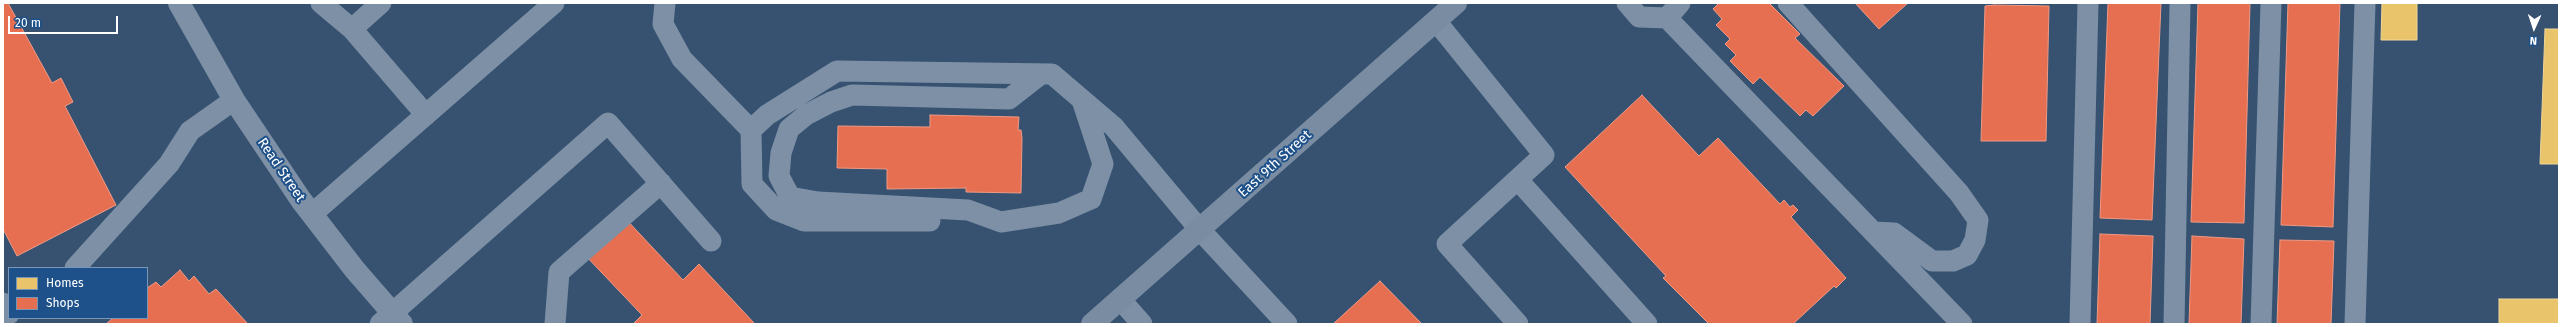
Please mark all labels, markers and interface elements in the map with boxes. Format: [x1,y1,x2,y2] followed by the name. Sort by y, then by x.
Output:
[10,8,120,34] scale bar
[2514,8,2554,48] north arrow
[15,16,41,30] text: 20 m
[2529,34,2537,47] text: N
[1235,127,1315,201] street label: East 9th Street
[254,135,308,205] street label: Read Street
[8,267,148,319] legend
[46,276,84,290] text: Homes
[46,296,79,310] text: Shops

